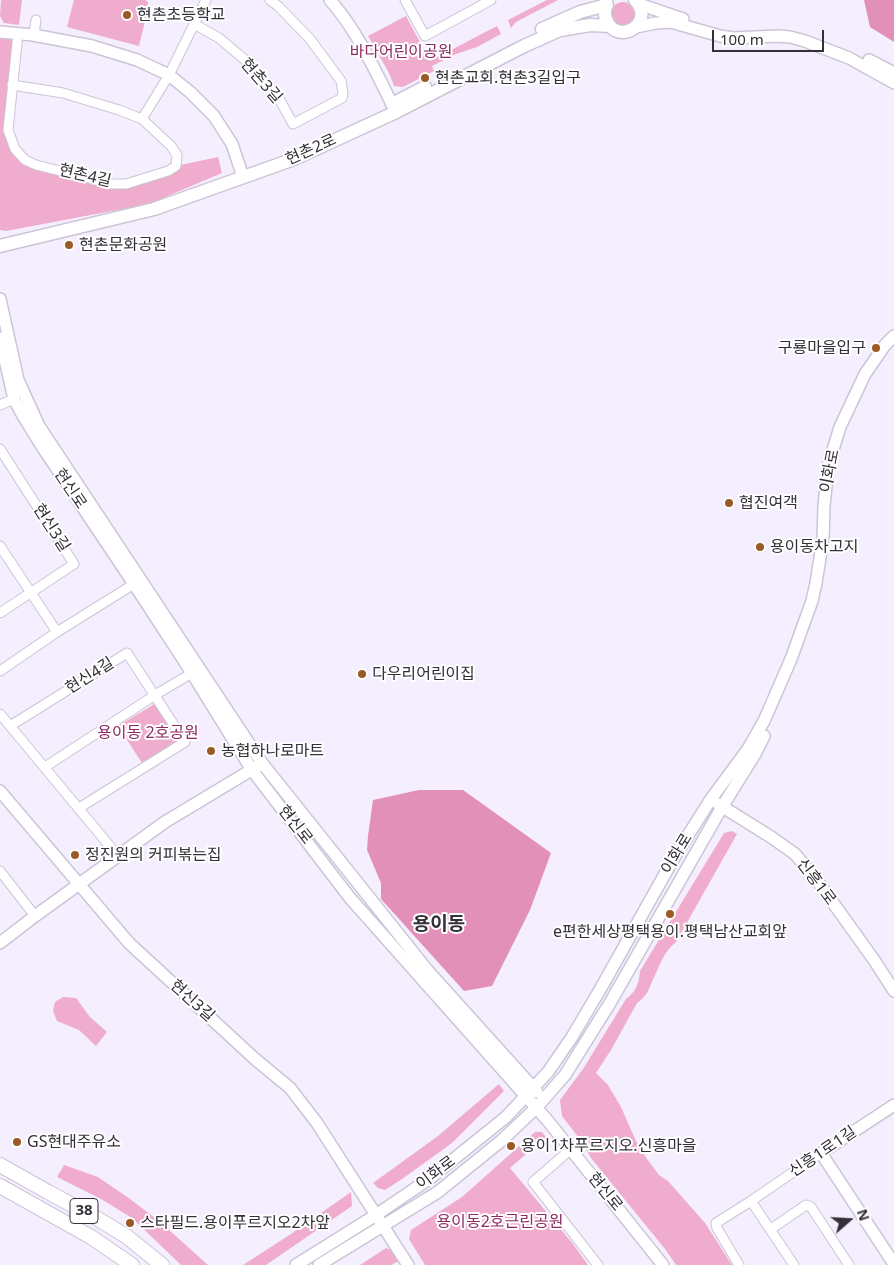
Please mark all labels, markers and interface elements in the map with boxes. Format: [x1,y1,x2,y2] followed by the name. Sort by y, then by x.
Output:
[137,5,225,25] place label: 현촌초등학교
[121,9,133,21] marker: 현촌초등학교
[714,20,826,52] scale bar
[720,29,764,49] text: 100 m
[349,42,453,62] park label: 바다어린이공원
[236,55,286,107] street label: 현촌3길
[435,68,581,88] place label: 현촌교회.현촌3길입구
[419,72,431,84] marker: 현촌교회.현촌3길입구
[283,130,339,170] street label: 현촌2로
[57,161,113,191] street label: 현촌4길
[79,235,167,255] place label: 현촌문화공원
[63,239,75,251] marker: 현촌문화공원
[778,338,866,358] place label: 구룡마을입구
[870,342,882,354] marker: 구룡마을입구
[816,447,844,495] street label: 이화로
[50,465,90,513] street label: 현신로
[739,493,798,513] place label: 협진여객
[723,497,735,509] marker: 협진여객
[28,500,74,556] street label: 현신3길
[770,537,858,557] place label: 용이동차고지
[754,541,766,553] marker: 용이동차고지
[62,654,118,698] street label: 현신4길
[372,664,475,684] place label: 다우리어린이집
[356,668,368,680] marker: 다우리어린이집
[97,723,199,743] park label: 용이동 2호공원
[221,741,324,761] place label: 농협하나로마트
[205,745,217,757] marker: 농협하나로마트
[274,802,316,848] street label: 현신로
[657,830,697,878] street label: 이화로
[85,845,222,865] place label: 정진원의 커피볶는집
[69,849,81,861] marker: 정진원의 커피볶는집
[792,855,840,909] street label: 신흥1로
[664,908,676,920] marker: e편한세상평택용이.평택남산교회앞
[413,914,465,936] district label: 용이동
[553,922,787,942] place label: e편한세상평택용이.평택남산교회앞
[166,976,218,1026] street label: 현신3길
[786,1122,860,1182] street label: 신흥1로1길
[27,1132,121,1152] place label: GS현대주유소
[11,1136,23,1148] marker: GS현대주유소
[521,1136,696,1156] place label: 용이1차푸르지오.신흥마을
[505,1140,517,1152] marker: 용이1차푸르지오.신흥마을
[413,1152,459,1194] street label: 이화로
[584,1169,626,1215] street label: 현신로
[824,1195,874,1245] north arrow
[70,1198,98,1224] road number: 38
[853,1206,874,1223] text: N
[437,1212,563,1232] park label: 용이동2호근린공원
[140,1213,330,1233] place label: 스타필드.용이푸르지오2차앞
[124,1217,136,1229] marker: 스타필드.용이푸르지오2차앞

